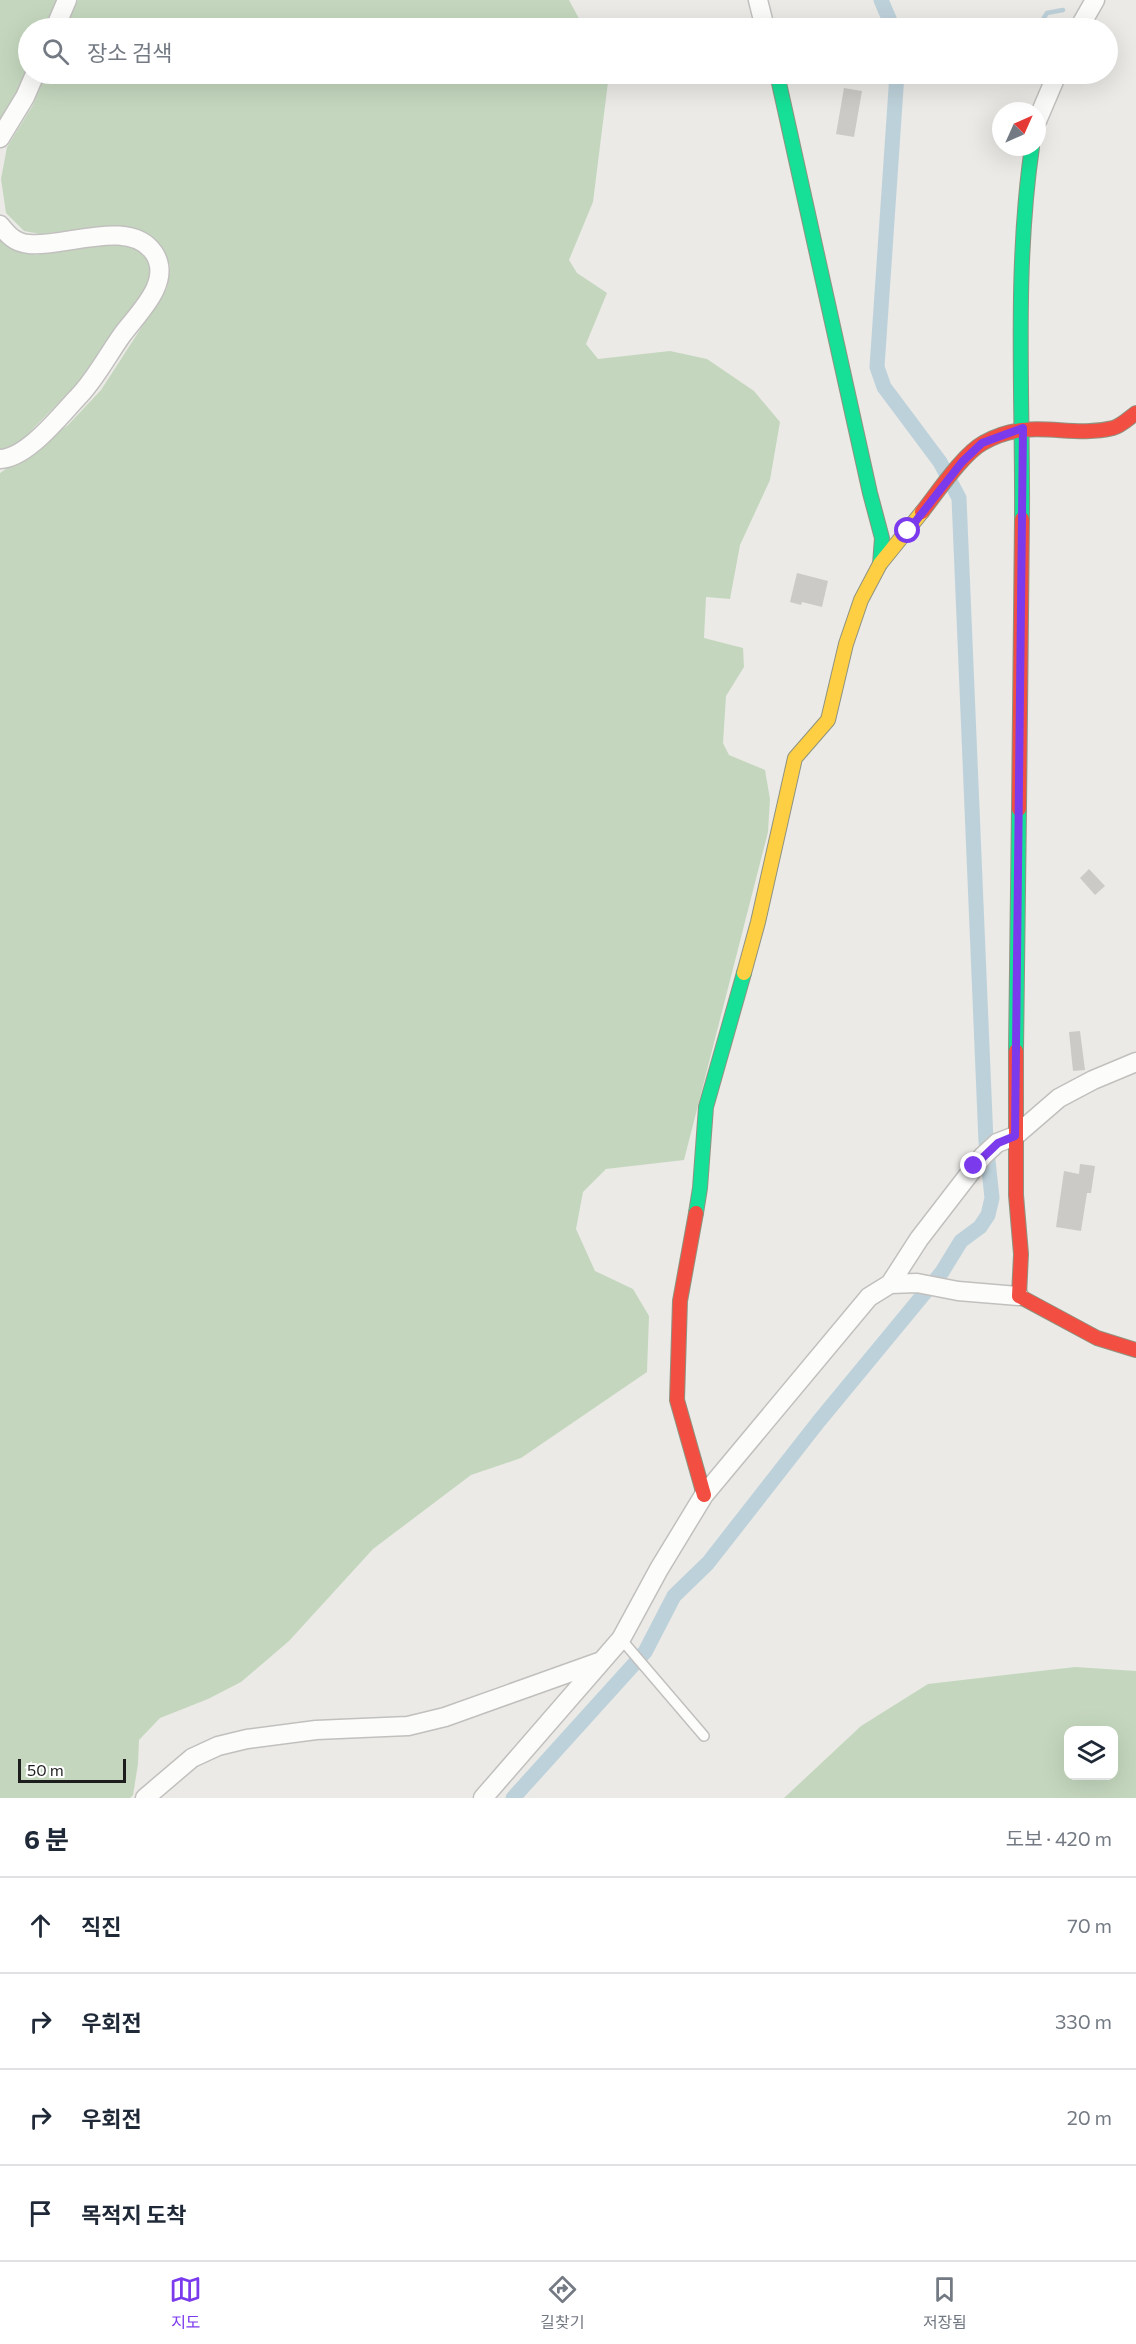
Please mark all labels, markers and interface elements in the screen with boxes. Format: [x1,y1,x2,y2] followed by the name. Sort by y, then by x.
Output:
[18,18,1118,84] search box
[39,35,72,68] icon: search
[87,39,172,66] text: 장소 검색
[992,102,1046,156] north arrow
[894,517,920,543] route start
[960,1152,986,1178] route end
[1064,1726,1118,1780] map controls
[1064,1726,1118,1780] button: layers
[18,1756,126,1784] scale bar
[27,1760,64,1779] text: 50 m
[24,1823,69,1854] text: 6 분
[1006,1826,1112,1850] text: 도보 · 420 m
[24,1909,57,1942] icon: ahead
[81,1913,121,1940] text: 직진
[1067,1913,1112,1937] text: 70 m
[24,2005,57,2038] icon: right
[81,2009,142,2036] text: 우회전
[1055,2009,1112,2033] text: 330 m
[24,2101,57,2134] icon: right
[81,2105,142,2132] text: 우회전
[1067,2105,1112,2129] text: 20 m
[24,2197,57,2230] icon: arrive
[81,2201,186,2228] text: 목적지 도착
[169,2273,202,2333] tab: 지도
[540,2273,585,2333] tab: 길찾기
[923,2273,967,2333] tab: 저장됨

